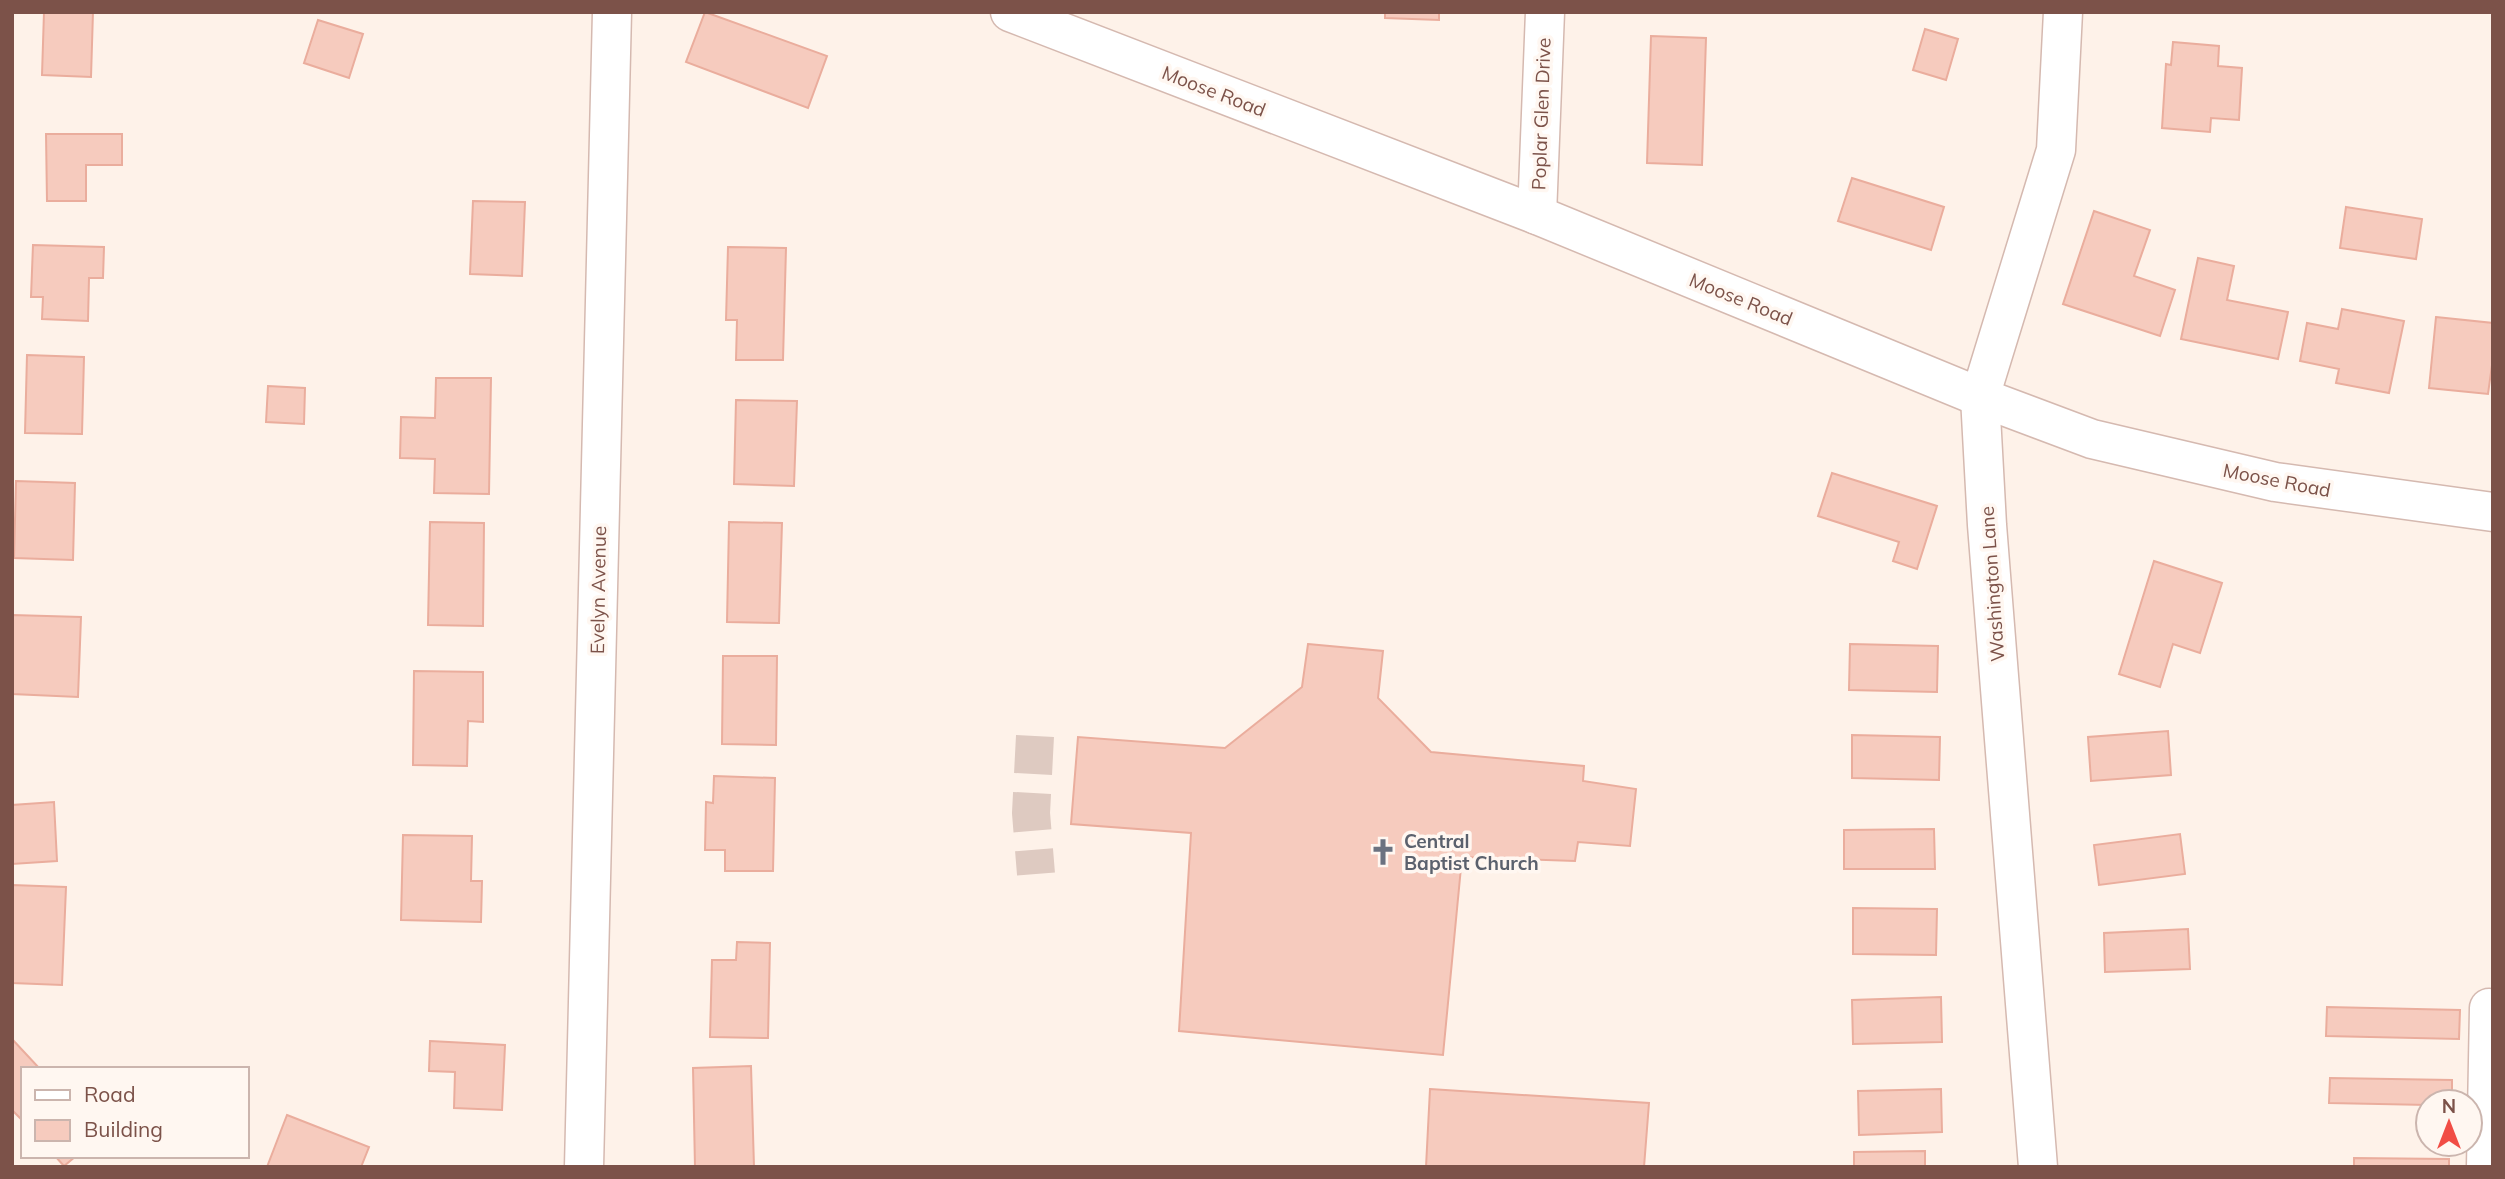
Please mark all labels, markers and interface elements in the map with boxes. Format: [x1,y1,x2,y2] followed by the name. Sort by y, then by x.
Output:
[1526,37,1556,191] street label: Poplar Glen Drive
[1159,60,1269,122] street label: Moose Road
[1686,267,1796,331] street label: Moose Road
[2221,458,2333,502] street label: Moose Road
[1975,505,2009,663] street label: Washington Lane
[585,526,611,654] street label: Evelyn Avenue
[1404,829,1539,875] place label: Central Baptist Church
[1368,837,1398,867] church icon: Central Baptist Church
[21,1067,248,1158] legend
[84,1081,135,1107] text: Road
[2414,1088,2484,1158] north arrow
[2442,1094,2456,1118] text: N
[84,1116,163,1142] text: Building

